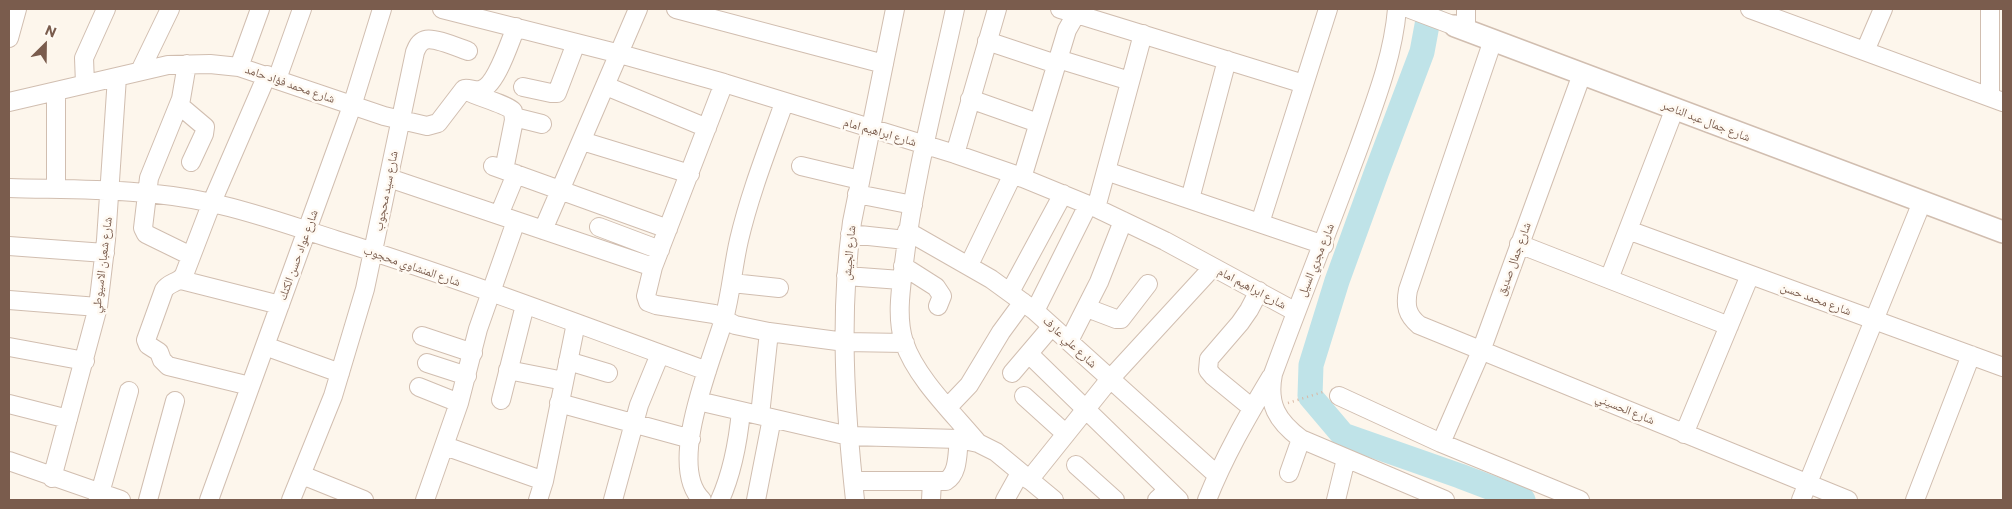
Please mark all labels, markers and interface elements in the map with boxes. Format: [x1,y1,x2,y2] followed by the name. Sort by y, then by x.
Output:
[20,20,70,70] north arrow
[43,21,59,41] text: N
[243,62,337,106] street label: شارع محمد فؤاد حامد
[1660,97,1752,145] street label: شارع جمال عبد الناصر
[842,115,918,149] street label: شارع ابراهيم امام
[371,150,401,232] street label: شارع سيد محجوب
[275,208,321,302] street label: شارع عواد حسن الكنك
[89,216,115,314] street label: شارع شعبان الاسيوطي
[1494,220,1534,298] street label: شارع جمال صديق
[1295,221,1337,299] street label: شارع مجري السيل
[839,225,859,281] street label: شارع الجيش
[362,243,462,289] street label: شارع المنشاوي محجوب
[1215,264,1289,312] street label: شارع ابراهيم امام
[1779,280,1853,318] street label: شارع محمد حسن
[1040,313,1100,371] street label: شارع علي عارف
[1593,391,1657,427] street label: شارع الحسيني

